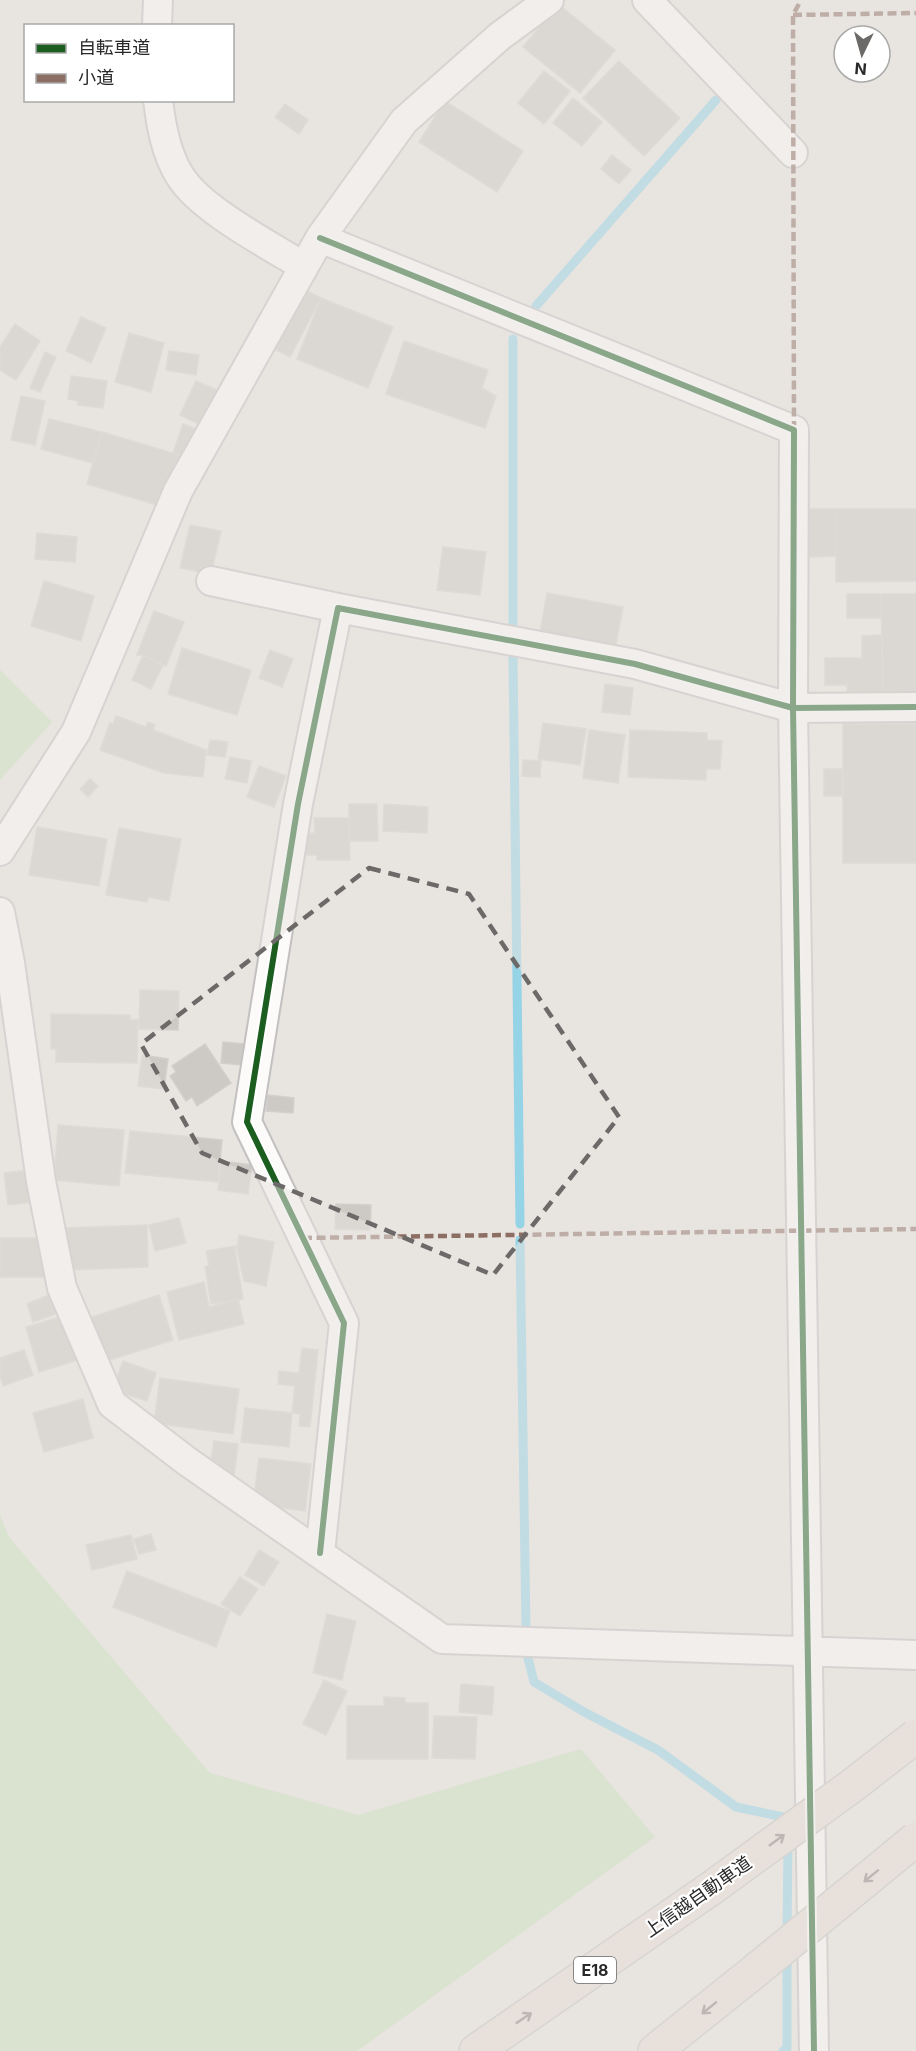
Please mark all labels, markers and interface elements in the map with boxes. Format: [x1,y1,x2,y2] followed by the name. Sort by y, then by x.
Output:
[24,24,234,102] legend
[832,24,892,84] north arrow
[78,37,150,58] text: 自転車道
[854,58,868,79] text: N
[78,67,114,88] text: 小道
[769,1834,785,1847] one-way arrow
[640,1852,755,1941] street label: 上信越自動車道
[863,1870,879,1883] one-way arrow
[574,1957,616,1983] road number: E18
[702,2001,717,2015] one-way arrow
[516,2012,533,2025] one-way arrow

